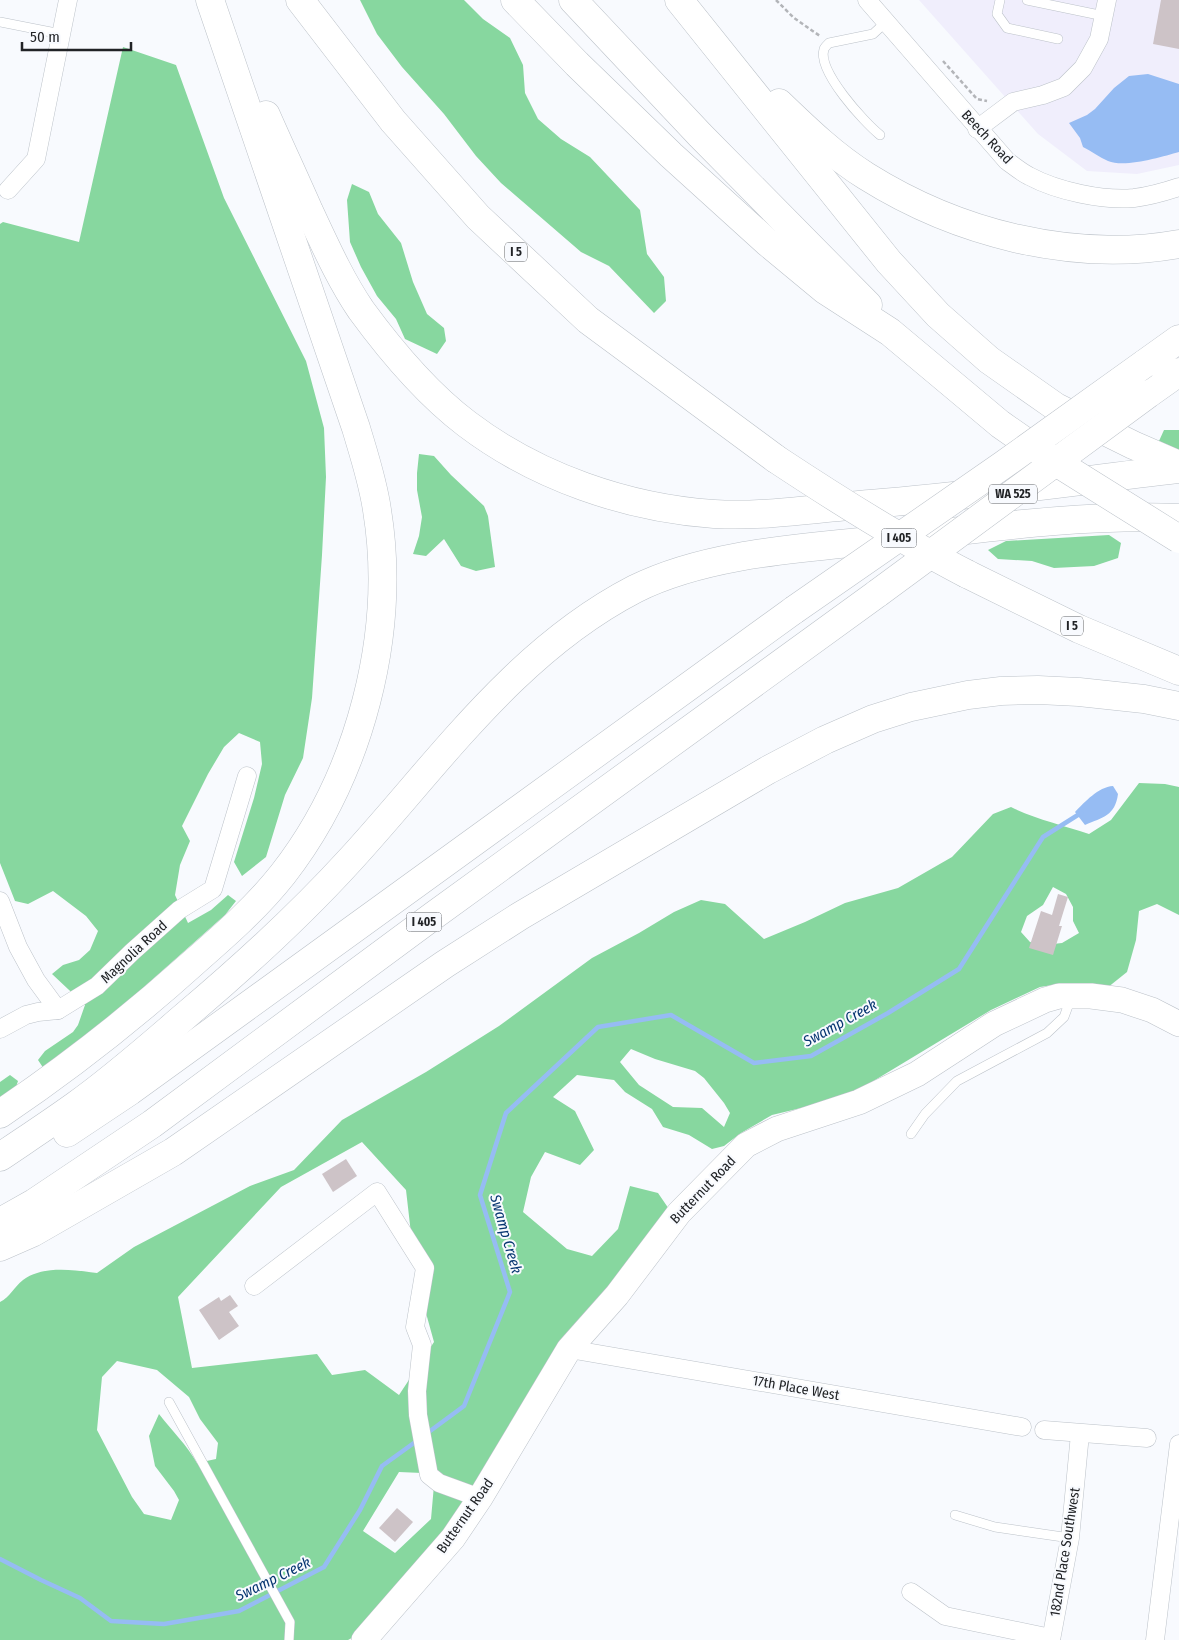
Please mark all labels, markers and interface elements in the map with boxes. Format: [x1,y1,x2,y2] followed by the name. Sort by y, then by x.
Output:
[22,20,131,52] scale bar
[30,28,60,46] text: 50 m
[958,107,1016,167] street label: Beech Road
[505,242,527,262] road number: I 5
[989,484,1037,504] road number: WA 525
[882,528,916,548] road number: I 405
[1061,616,1083,636] road number: I 5
[406,912,442,932] road number: I 405
[97,917,171,987] street label: Magnolia Road
[799,995,880,1051] water label: Swamp Creek
[667,1153,739,1227] street label: Butternut Road
[486,1191,526,1276] water label: Swamp Creek
[751,1372,841,1404] street label: 17th Place West
[433,1475,497,1557] street label: Butternut Road
[1046,1486,1084,1618] street label: 182nd Place Southwest
[232,1553,314,1605] water label: Swamp Creek

